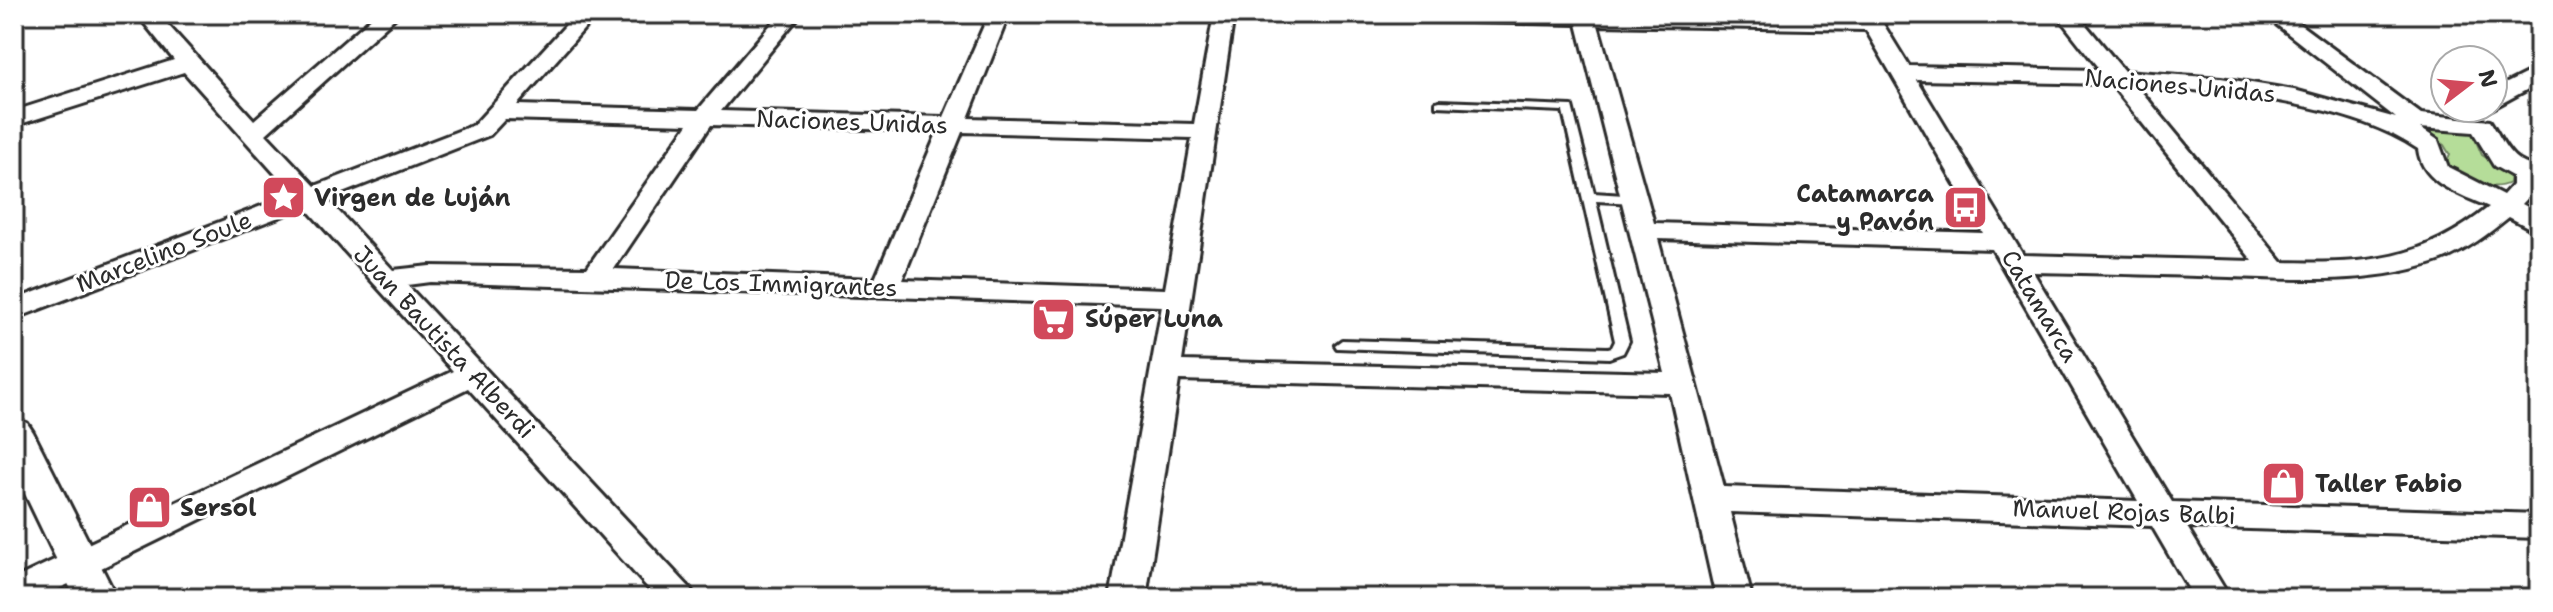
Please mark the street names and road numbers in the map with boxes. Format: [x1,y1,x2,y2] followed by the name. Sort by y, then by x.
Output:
[2083,62,2277,110] street label: Naciones Unidas
[756,103,948,141] street label: Naciones Unidas
[72,204,256,300] street label: Marcelino Soule
[346,239,542,445] street label: Juan Bautista Alberdi
[1994,244,2086,368] street label: Catamarca
[664,264,898,304] street label: De Los Immigrantes
[2012,492,2236,532] street label: Manuel Rojas Balbi

